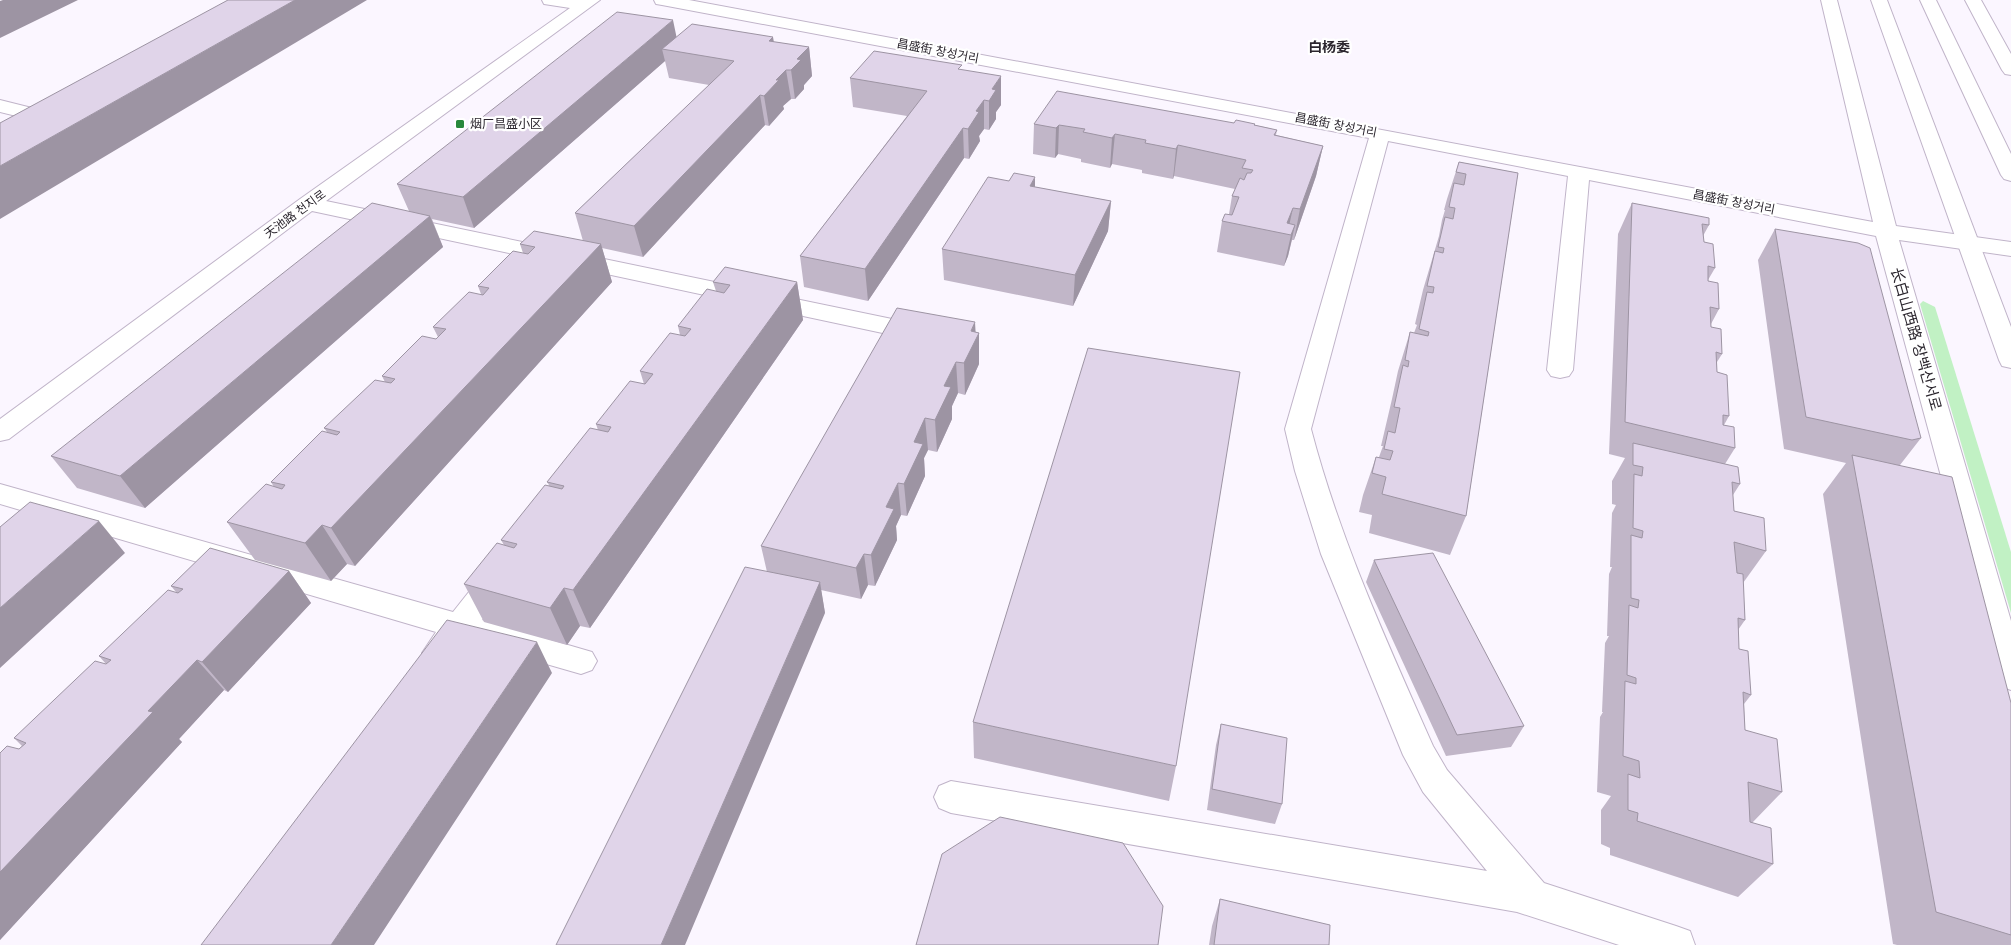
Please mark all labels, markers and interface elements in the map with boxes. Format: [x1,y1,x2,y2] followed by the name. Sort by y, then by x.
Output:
[896,35,980,66] street label: 昌盛街 창성거리
[1308,38,1350,56] district label: 白杨委
[1294,109,1378,140] street label: 昌盛街 창성거리
[470,116,542,131] place label: 烟厂昌盛小区
[454,118,466,130] marker: 烟厂昌盛小区
[261,186,328,241] street label: 天池路 천지로
[1692,186,1776,217] street label: 昌盛街 창성거리
[1887,265,1946,413] street label: 长白山西路 장백산서로

